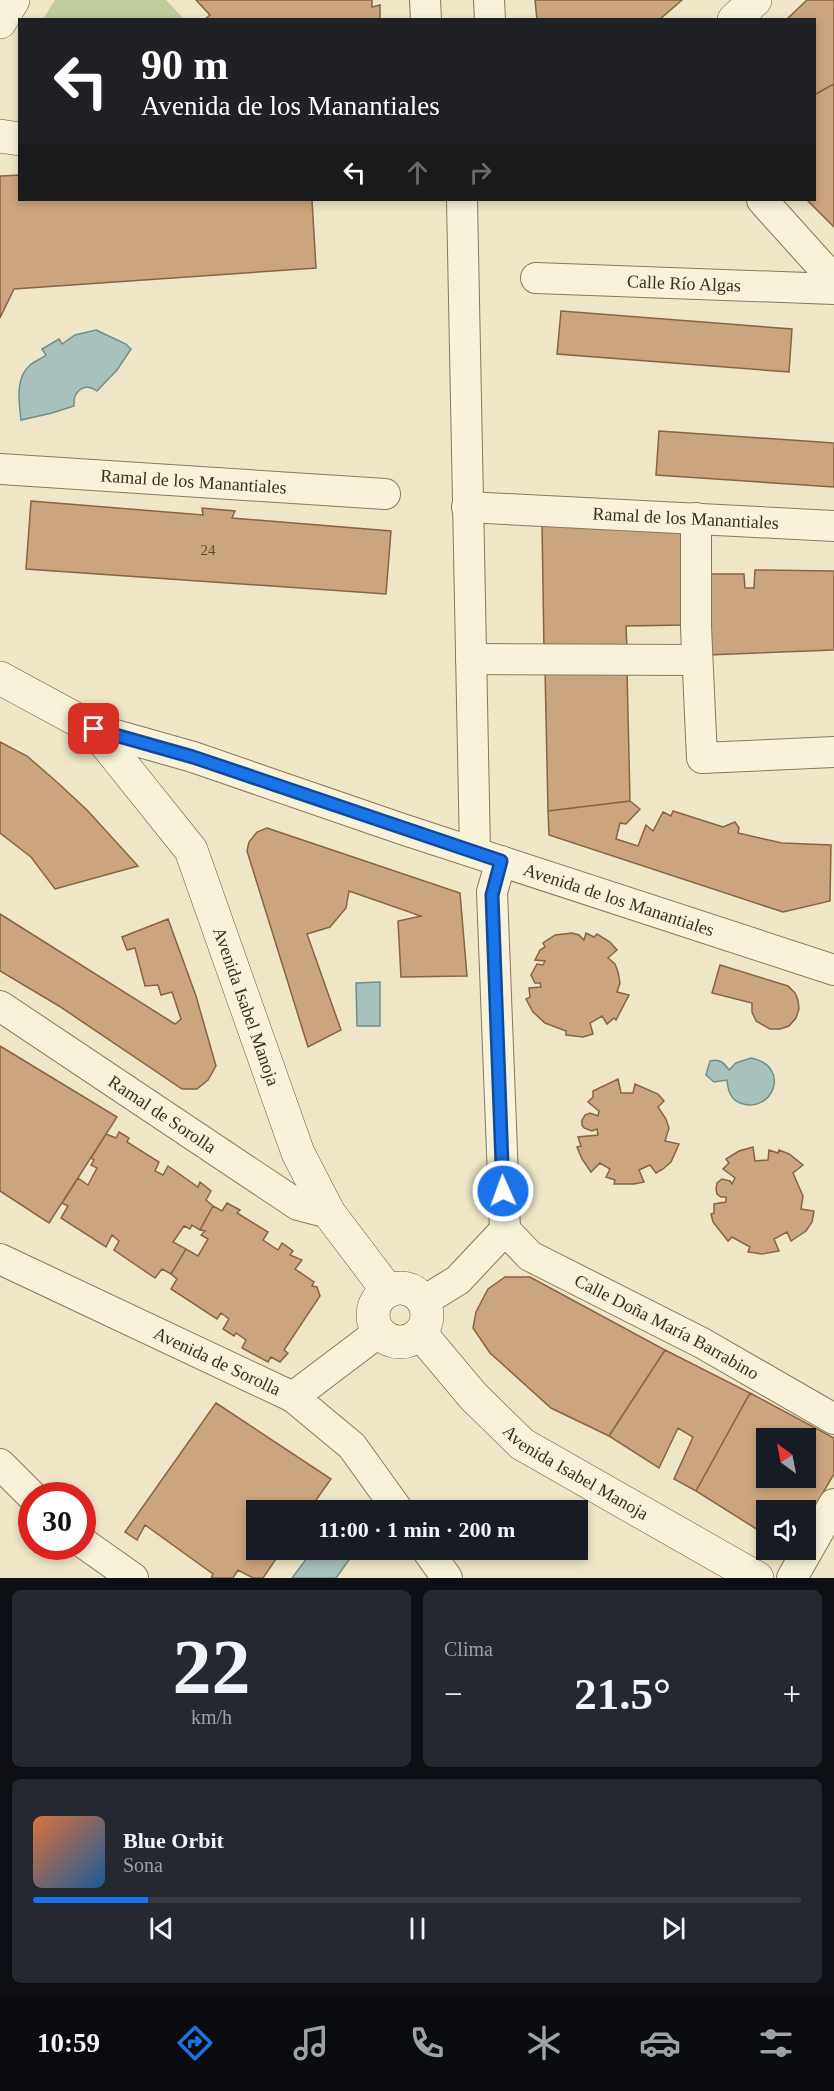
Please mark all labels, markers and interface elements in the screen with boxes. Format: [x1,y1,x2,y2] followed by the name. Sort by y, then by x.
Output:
[42,42,120,120] icon: left
[141,42,229,88] text: 90 m
[141,91,440,121] text: Avenida de los Manantiales
[338,156,371,189] icon: left
[401,156,434,189] icon: ahead
[464,156,497,189] icon: right
[627,271,741,296] street label: Calle Río Algas
[100,466,287,498] street label: Ramal de los Manantiales
[592,504,779,533] street label: Ramal de los Manantiales
[201,542,216,558] house number: 24
[68,703,119,754] pin
[77,712,110,745] icon: arrive
[521,859,717,940] street label: Avenida de los Manantiales
[209,925,283,1088] street label: Avenida Isabel Manoja
[105,1071,220,1157] street label: Ramal de Sorolla
[471,1159,535,1223] position arrow
[571,1270,762,1384] street label: Calle Doña María Barrabino
[151,1323,284,1400] street label: Avenida de Sorolla
[499,1421,652,1524] street label: Avenida Isabel Manoja
[756,1428,816,1488] north arrow
[756,1428,816,1560] map controls
[18,1482,96,1560] speed limit sign: 30
[756,1500,816,1560] button: sound
[319,1517,515,1542] text: 11:00 · 1 min · 200 m
[173,1623,251,1710] text: 22
[444,1638,493,1660] text: Clima
[574,1669,671,1719] text: 21.5°
[444,1676,463,1712] text: −
[782,1676,801,1712] text: +
[191,1706,232,1728] text: km/h
[123,1828,224,1853] text: Blue Orbit
[123,1854,163,1876] text: Sona
[145,1912,178,1945] icon: previous
[401,1912,434,1945] icon: pause
[657,1912,690,1945] icon: next
[174,2022,216,2064] icon: directions
[290,2022,332,2064] icon: music
[406,2022,448,2064] icon: phone
[523,2022,565,2064] icon: climate
[639,2022,681,2064] icon: car
[755,2022,797,2064] icon: filters
[37,2028,100,2058] text: 10:59

